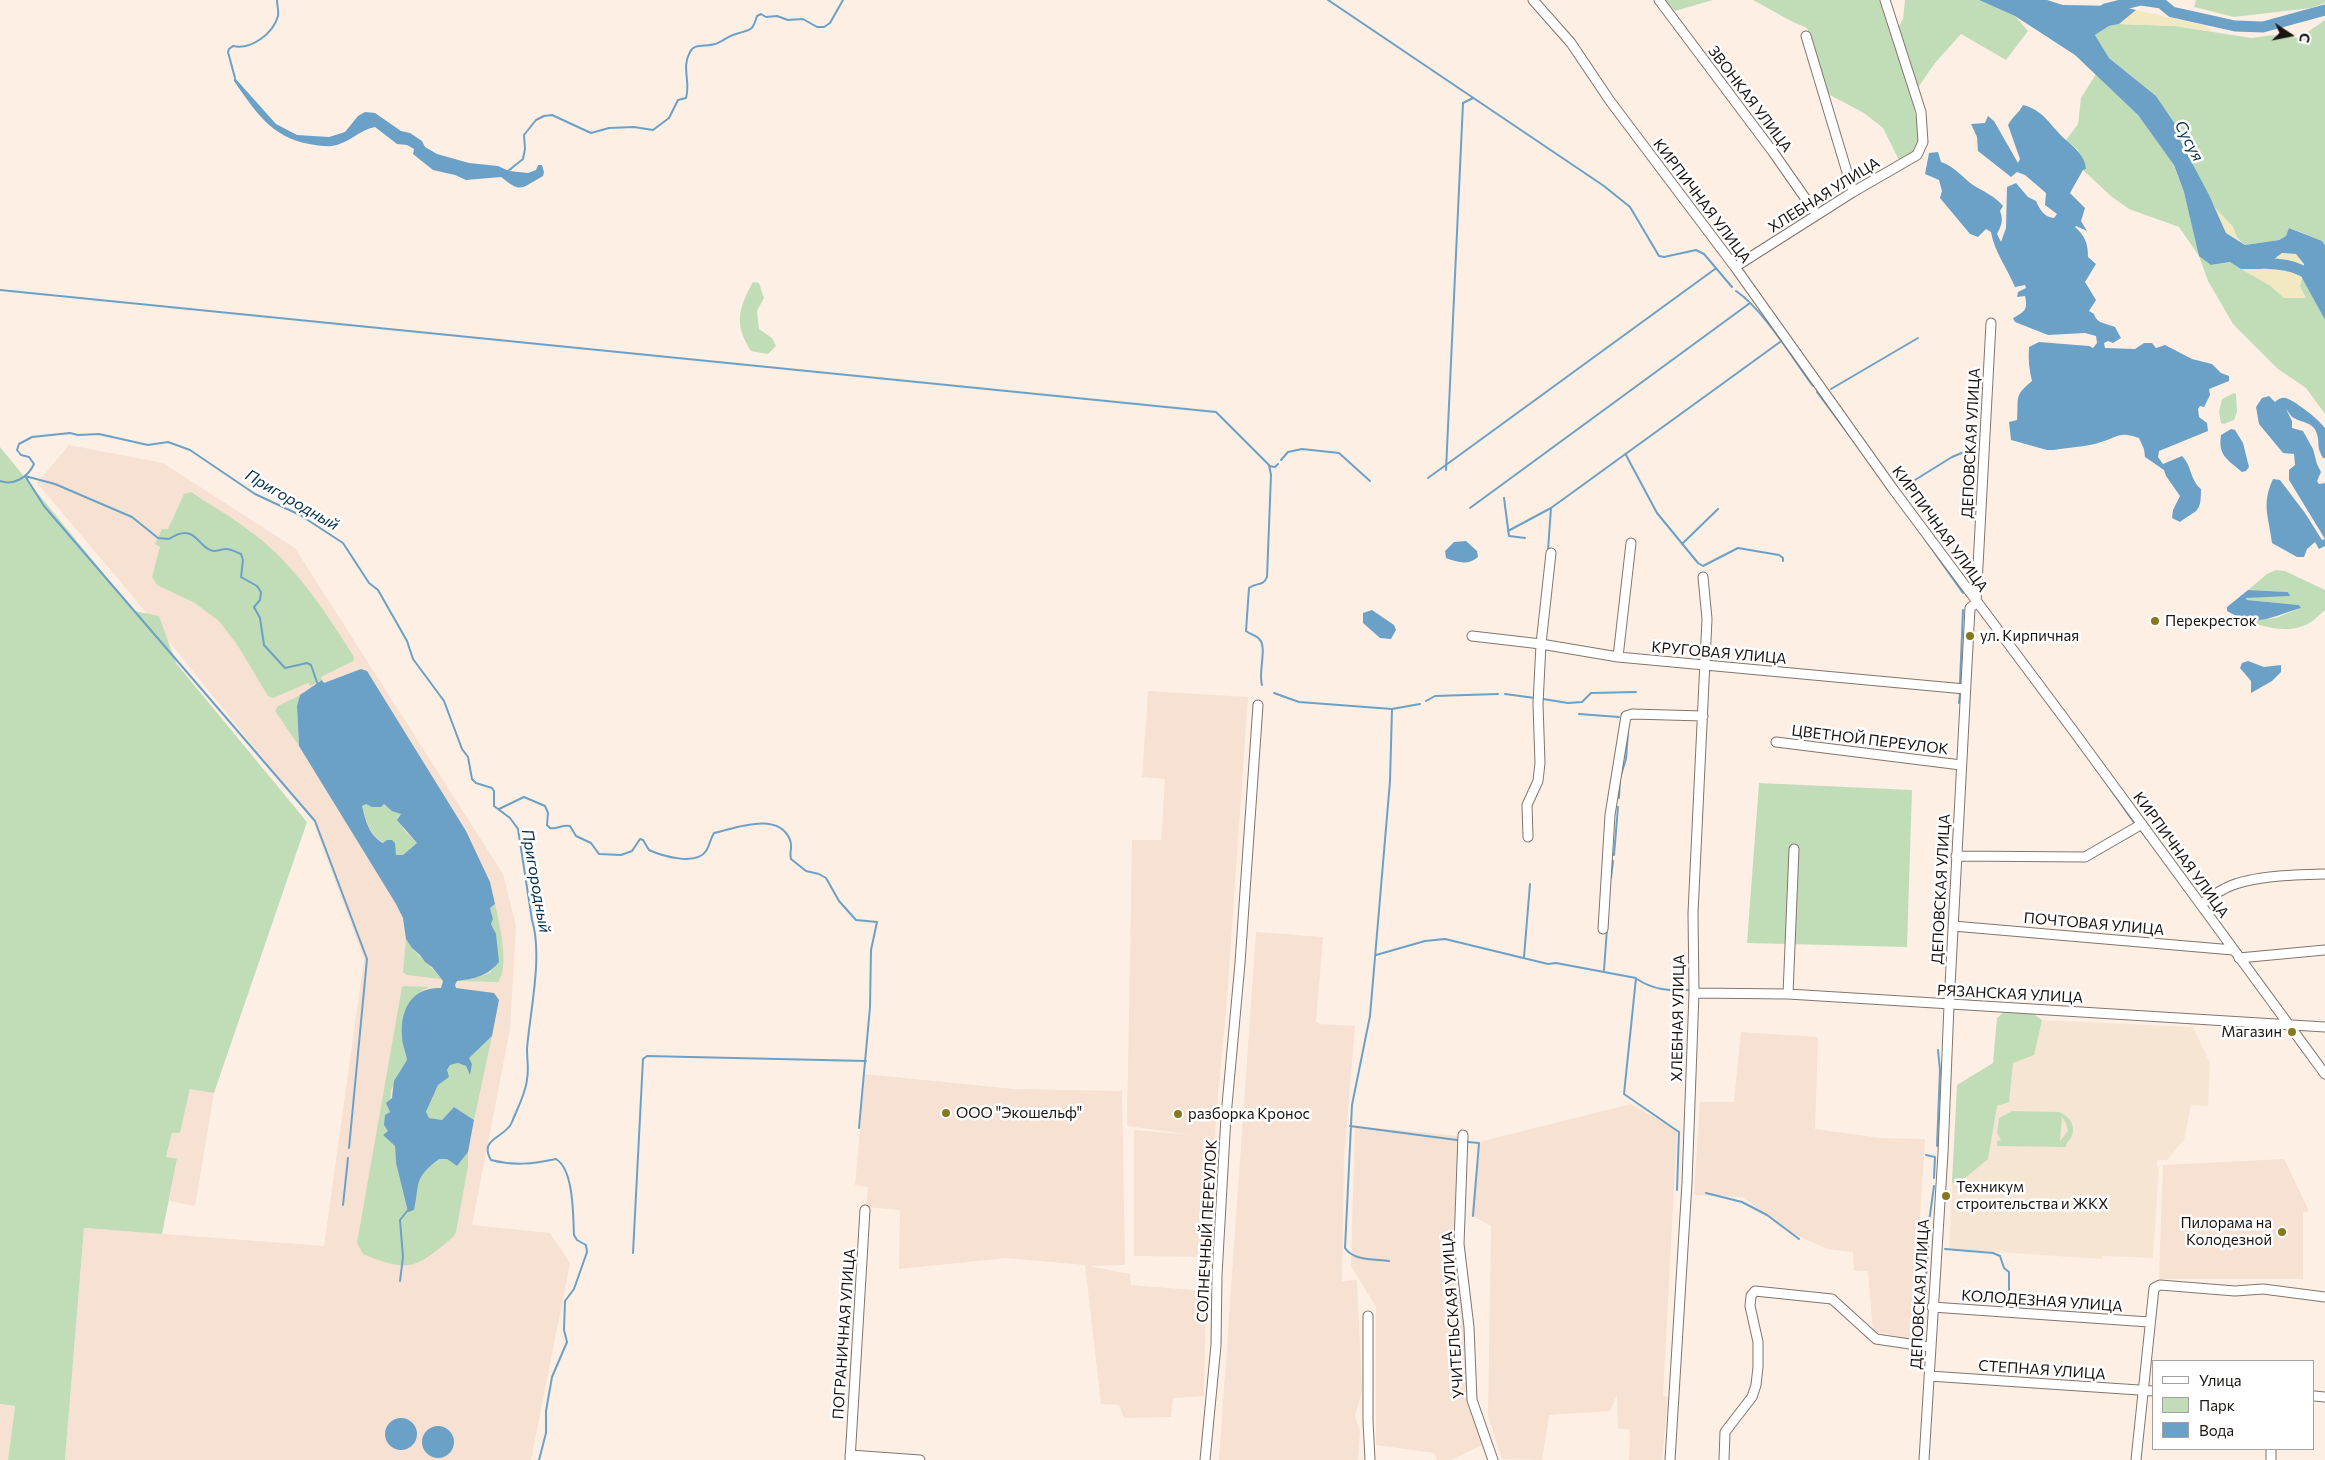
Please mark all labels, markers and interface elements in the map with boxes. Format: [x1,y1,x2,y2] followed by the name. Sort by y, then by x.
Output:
[2265,10,2315,60] north arrow
[2296,32,2314,44] text: С
[1704,42,1796,156] street label: ЗВОНКАЯ УЛИЦА
[2170,117,2208,165] water label: Сусуя
[1649,135,1755,267] street label: КИРПИЧНАЯ УЛИЦА
[1765,154,1883,236] street label: ХЛЕБНАЯ УЛИЦА
[1958,367,1984,519] street label: ДЕПОВСКАЯ УЛИЦА
[1888,463,1992,595] street label: КИРПИЧНАЯ УЛИЦА
[242,465,342,535] water label: Пригородный
[2165,612,2257,630] place label: Перекресток
[2149,615,2161,627] marker: Перекресток
[1980,627,2079,645] place label: ул. Кирпичная
[1964,630,1976,642] marker: ул. Кирпичная
[1651,638,1787,668] street label: КРУГОВАЯ УЛИЦА
[1790,721,1950,759] street label: ЦВЕТНОЙ ПЕРЕУЛОК
[2129,789,2233,921] street label: КИРПИЧНАЯ УЛИЦА
[1928,813,1954,965] street label: ДЕПОВСКАЯ УЛИЦА
[517,828,555,934] water label: Пригородный
[2023,909,2165,939] street label: ПОЧТОВАЯ УЛИЦА
[1668,954,1688,1082] street label: ХЛЕБНАЯ УЛИЦА
[1936,981,2084,1007] street label: РЯЗАНСКАЯ УЛИЦА
[2221,1023,2282,1041] place label: Магазин
[2286,1026,2298,1038] marker: Магазин
[956,1104,1082,1122] place label: ООО "Экошельф"
[1188,1105,1310,1123] place label: разборка Кронос
[940,1107,952,1119] marker: ООО "Экошельф"
[1172,1108,1184,1120] marker: разборка Кронос
[1193,1139,1221,1323] street label: СОЛНЕЧНЫЙ ПЕРЕУЛОК
[1956,1178,2108,1213] place label: Техникум строительства и ЖКХ
[1940,1190,1952,1202] marker: Техникум строительства и ЖКХ
[2180,1214,2272,1249] place label: Пилорама на Колодезной
[1907,1218,1933,1370] street label: ДЕПОВСКАЯ УЛИЦА
[2276,1226,2288,1238] marker: Пилорама на Колодезной
[1438,1231,1468,1399] street label: УЧИТЕЛЬСКАЯ УЛИЦА
[829,1248,859,1420] street label: ПОГРАНИЧНАЯ УЛИЦА
[1961,1286,2123,1316] street label: КОЛОДЕЗНАЯ УЛИЦА
[1978,1357,2106,1383] street label: СТЕПНАЯ УЛИЦА
[2152,1360,2315,1450] legend
[2199,1371,2241,1389] text: Улица
[2199,1396,2235,1414] text: Парк
[2199,1421,2234,1439] text: Вода

